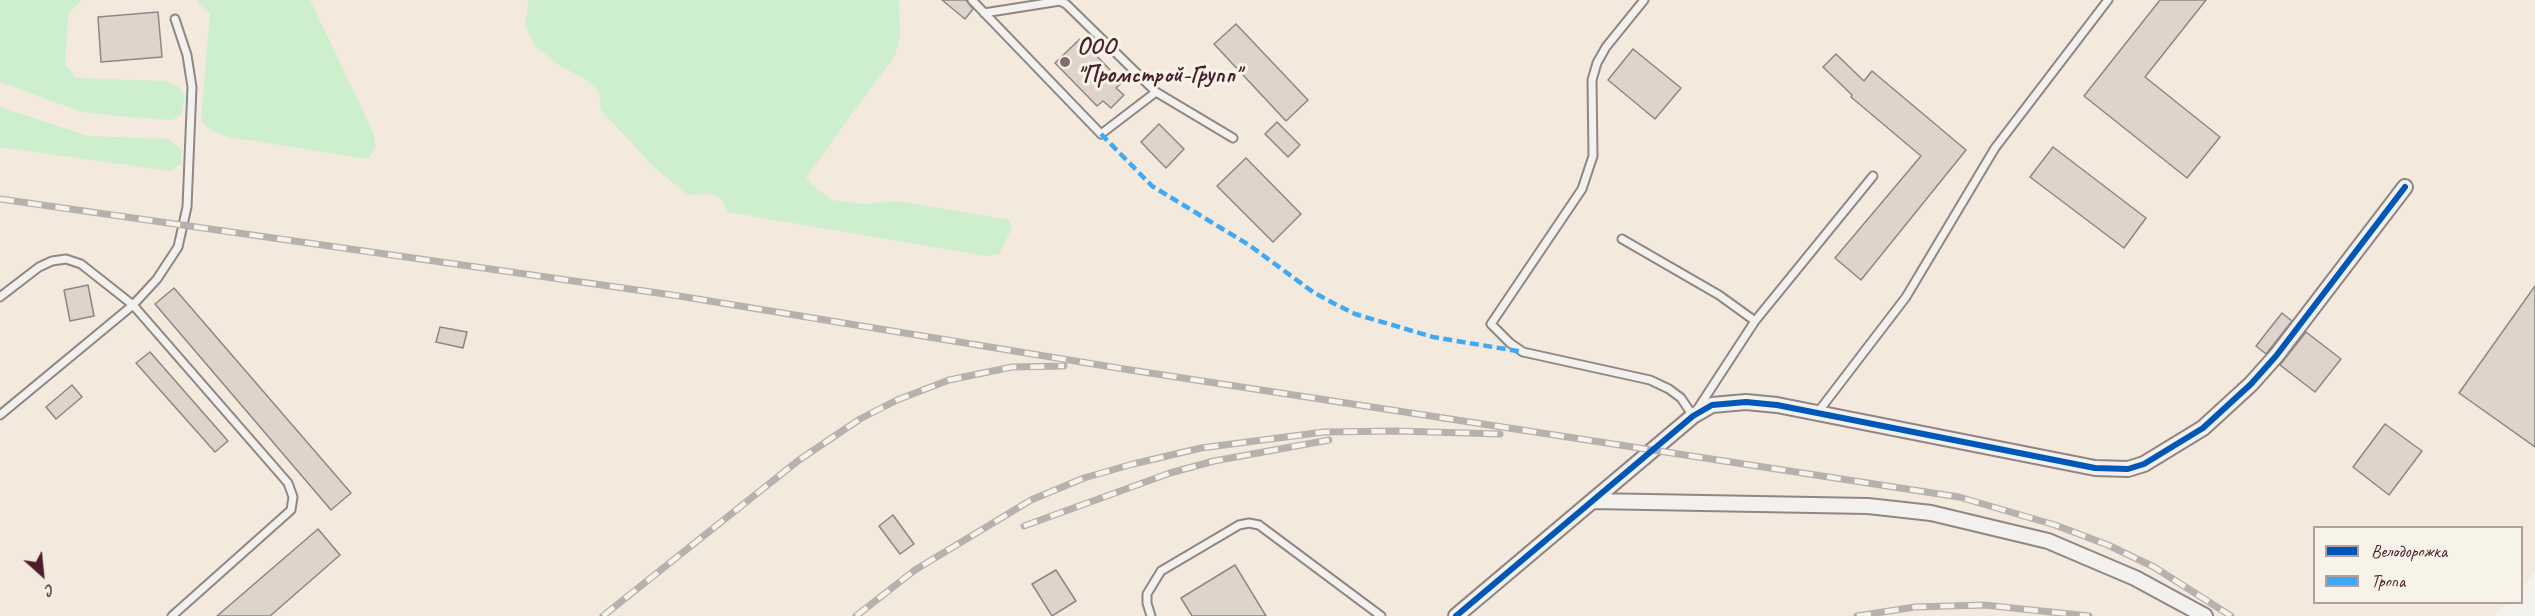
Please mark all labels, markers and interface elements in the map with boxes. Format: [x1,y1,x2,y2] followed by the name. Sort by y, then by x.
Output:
[1077,34,1241,90] place label: ООО "Промстрой-Групп"
[1058,55,1072,69] marker: ООО "Промстрой-Групп"
[2313,526,2523,604] legend
[2371,540,2447,562] text: Велодорожка
[12,544,72,604] north arrow
[2371,570,2405,592] text: Тропа
[42,579,58,601] text: С

